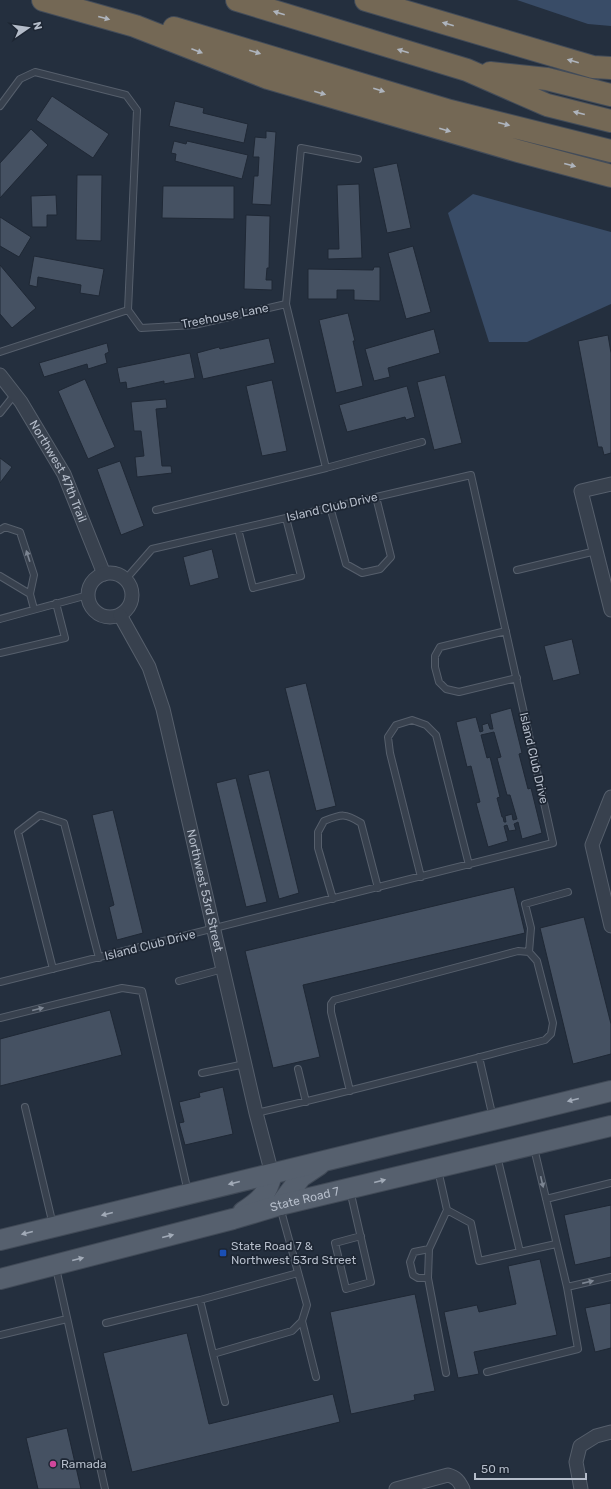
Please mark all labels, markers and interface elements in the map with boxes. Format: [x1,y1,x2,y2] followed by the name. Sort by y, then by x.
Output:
[8,8,48,48] north arrow
[273,10,285,16] one-way arrow
[98,15,110,21] one-way arrow
[30,21,44,31] text: N
[442,21,454,27] one-way arrow
[192,48,204,54] one-way arrow
[397,48,409,54] one-way arrow
[249,49,261,55] one-way arrow
[567,58,579,64] one-way arrow
[373,87,385,93] one-way arrow
[314,90,326,96] one-way arrow
[573,110,585,116] one-way arrow
[498,122,510,128] one-way arrow
[439,127,451,133] one-way arrow
[564,162,576,168] one-way arrow
[180,301,270,331] street label: Treehouse Lane
[27,418,90,524] street label: Northwest 47th Trail
[285,490,379,524] street label: Island Club Drive
[25,550,31,562] one-way arrow
[517,711,551,805] street label: Island Club Drive
[184,828,226,953] street label: Northwest 53rd Street
[103,927,197,963] street label: Island Club Drive
[32,1006,44,1012] one-way arrow
[567,1098,579,1104] one-way arrow
[539,1176,545,1188] one-way arrow
[373,1178,386,1184] one-way arrow
[228,1180,240,1186] one-way arrow
[268,1184,341,1215] street label: State Road 7
[101,1211,114,1217] one-way arrow
[21,1231,33,1237] one-way arrow
[162,1232,174,1238] one-way arrow
[231,1239,356,1267] place label: State Road 7 & Northwest 53rd Street
[218,1248,228,1258] marker: State Road 7 & Northwest 53rd Street
[72,1255,85,1261] one-way arrow
[582,1279,595,1285] one-way arrow
[475,1455,586,1481] scale bar
[61,1457,107,1471] place label: Ramada
[48,1459,58,1469] marker: Ramada
[481,1462,509,1476] text: 50 m

